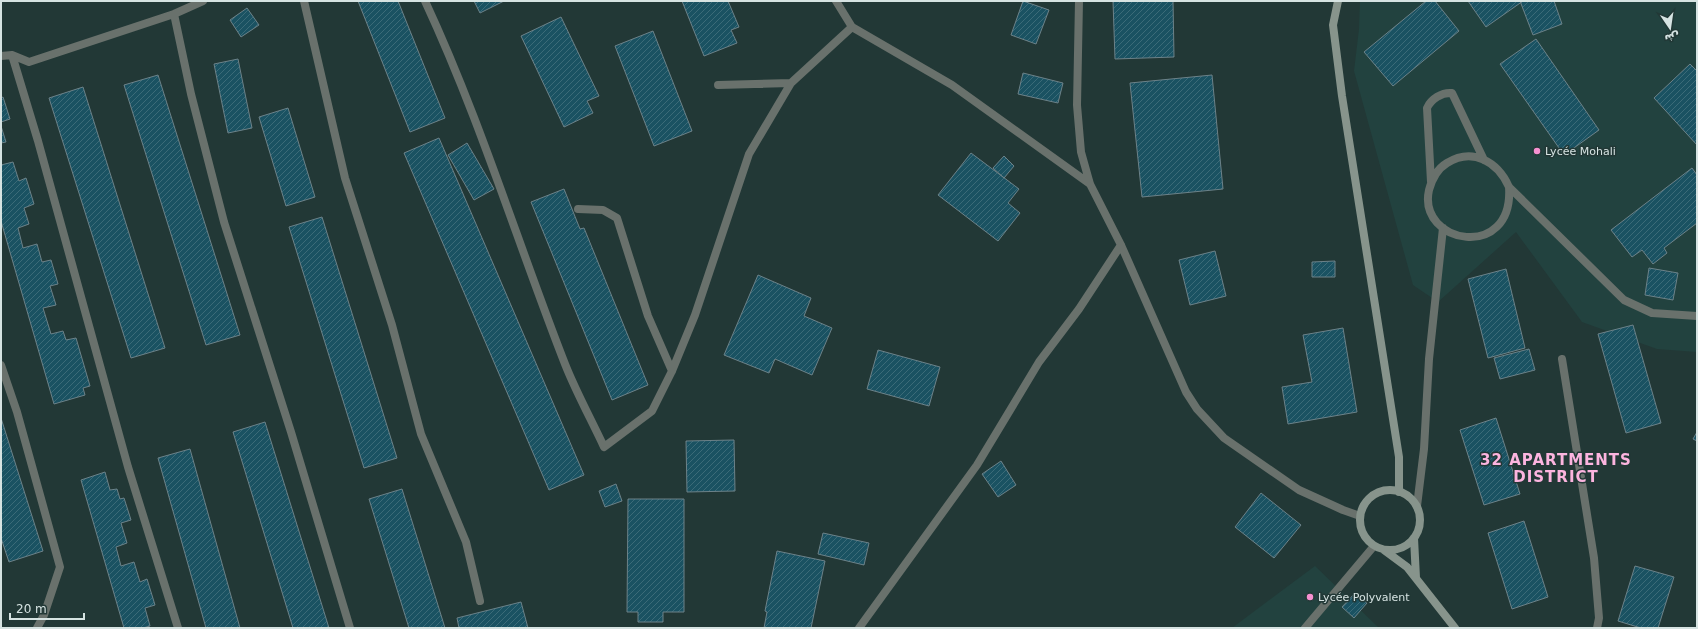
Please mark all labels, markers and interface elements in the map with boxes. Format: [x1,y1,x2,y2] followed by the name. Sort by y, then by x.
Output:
[1650,8,1690,48] north arrow
[1663,29,1681,45] text: ش
[1545,145,1616,158] place label: Lycée Mohali
[1532,146,1542,156] marker: Lycée Mohali
[1480,451,1632,486] district label: 32 APARTMENTS DISTRICT
[1318,591,1410,604] place label: Lycée Polyvalent
[1305,592,1315,602] marker: Lycée Polyvalent
[10,595,84,621] scale bar
[16,602,47,616] text: 20 m

